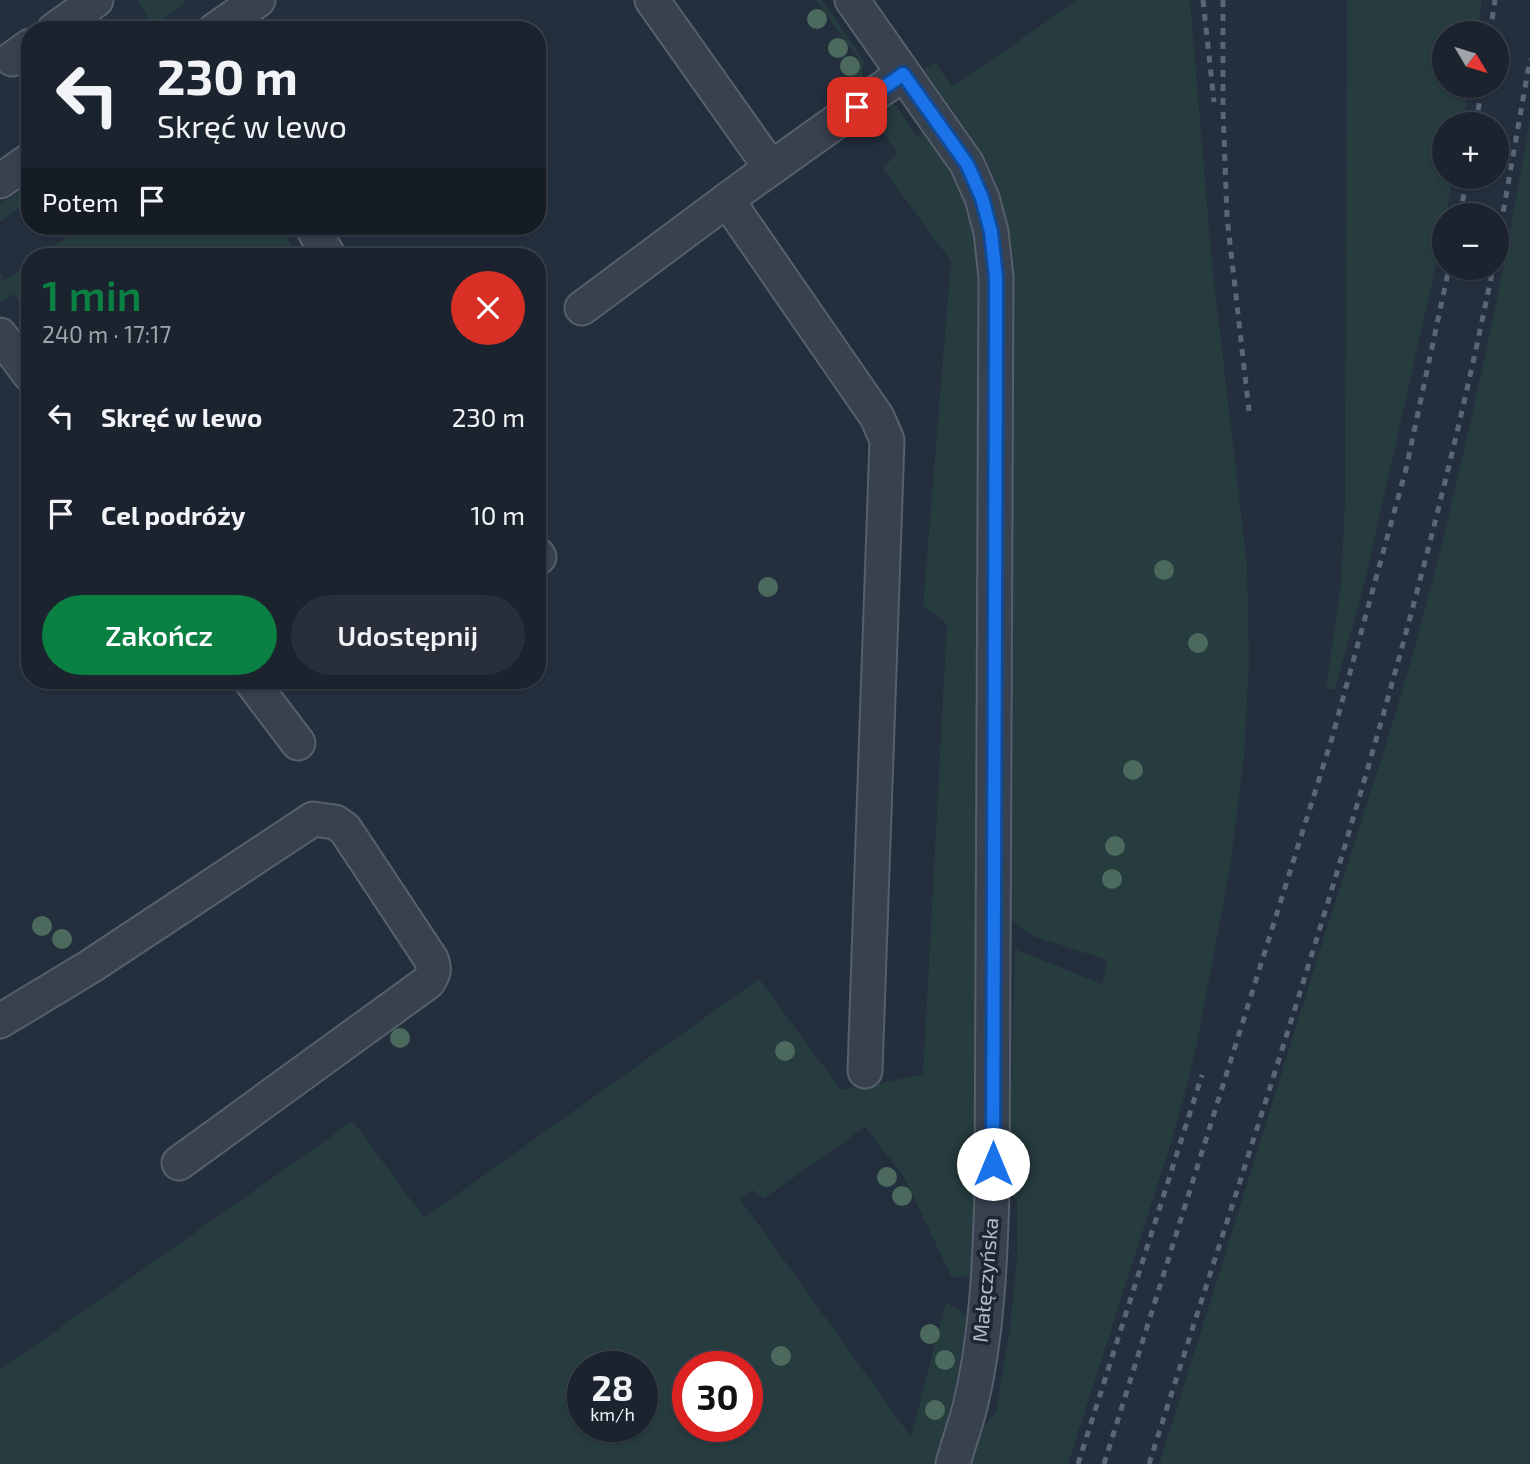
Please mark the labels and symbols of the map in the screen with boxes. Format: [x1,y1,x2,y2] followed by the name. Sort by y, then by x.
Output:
[1432,21,1508,98] north arrow
[827,77,887,137] pin
[956,1127,1030,1201] position arrow
[967,1216,1002,1343] street label: Małęczyńska
[672,1351,763,1442] speed limit sign: 30

